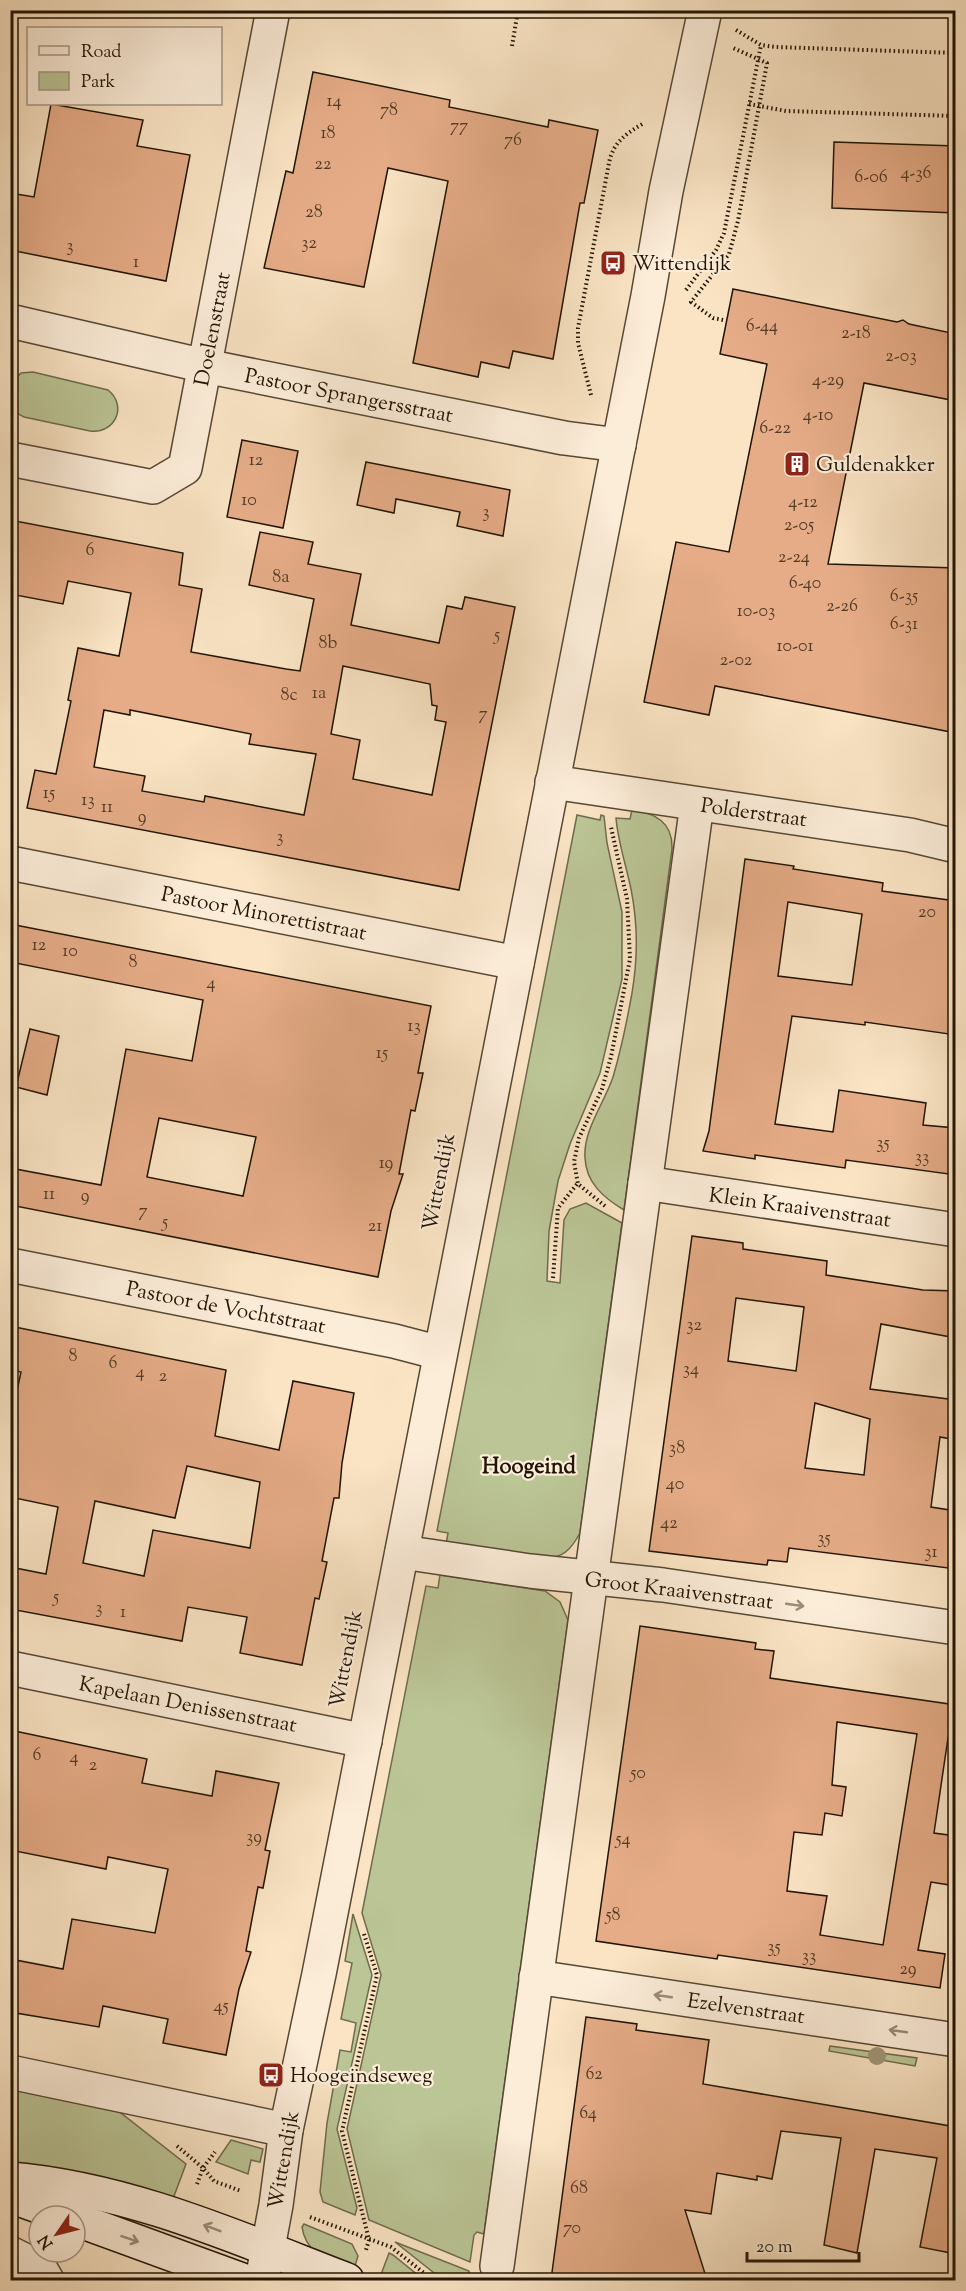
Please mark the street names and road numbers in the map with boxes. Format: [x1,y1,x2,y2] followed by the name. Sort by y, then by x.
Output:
[188,270,240,389] street label: Doelenstraat
[242,362,455,432] street label: Pastoor Sprangersstraat
[699,792,809,836] street label: Polderstraat
[158,880,369,950] street label: Pastoor Minorettistraat
[416,1130,464,1234] street label: Wittendijk
[707,1181,893,1237] street label: Klein Kraaivenstraat
[123,1275,328,1343] street label: Pastoor de Vochtstraat
[583,1566,775,1618] street label: Groot Kraaivenstraat
[323,1607,371,1711] street label: Wittendijk
[76,1670,299,1742] street label: Kapelaan Denissenstraat
[685,1987,806,2033] street label: Ezelvenstraat
[262,2108,308,2212] street label: Wittendijk

